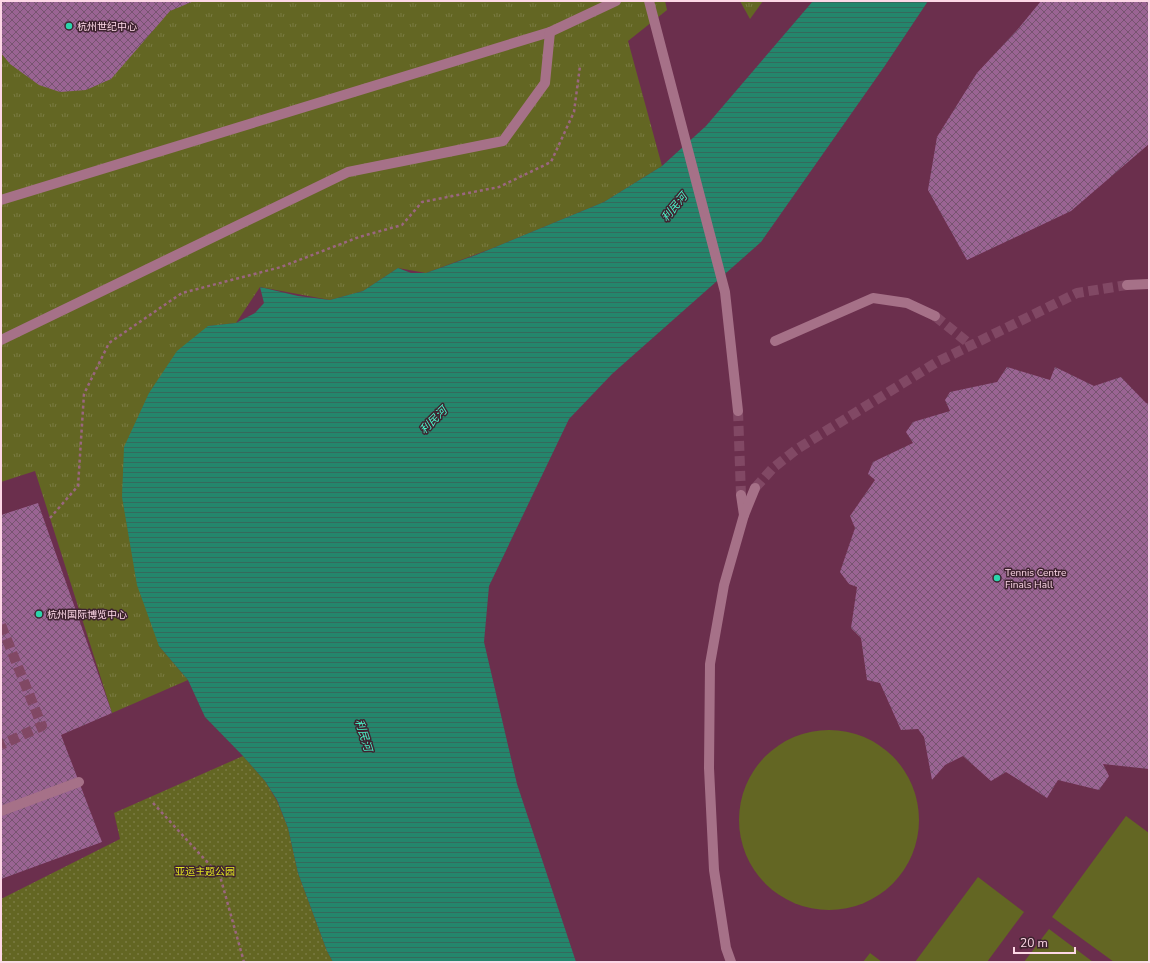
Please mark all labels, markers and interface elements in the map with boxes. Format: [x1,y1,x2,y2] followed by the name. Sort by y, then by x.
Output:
[77,20,137,34] place label: 杭州世纪中心
[64,21,74,31] marker: 杭州世纪中心
[658,188,692,225] water label: 利民河
[416,402,452,437] water label: 利民河
[1005,566,1066,592] place label: Tennis Centre Finals Hall
[992,573,1002,583] marker: Tennis Centre Finals Hall
[47,608,127,622] place label: 杭州国际博览中心
[34,609,44,619] marker: 杭州国际博览中心
[352,717,376,755] water label: 利民河
[175,865,235,879] park label: 亚运主题公园
[1014,929,1075,955] scale bar
[1020,935,1048,951] text: 20 m

